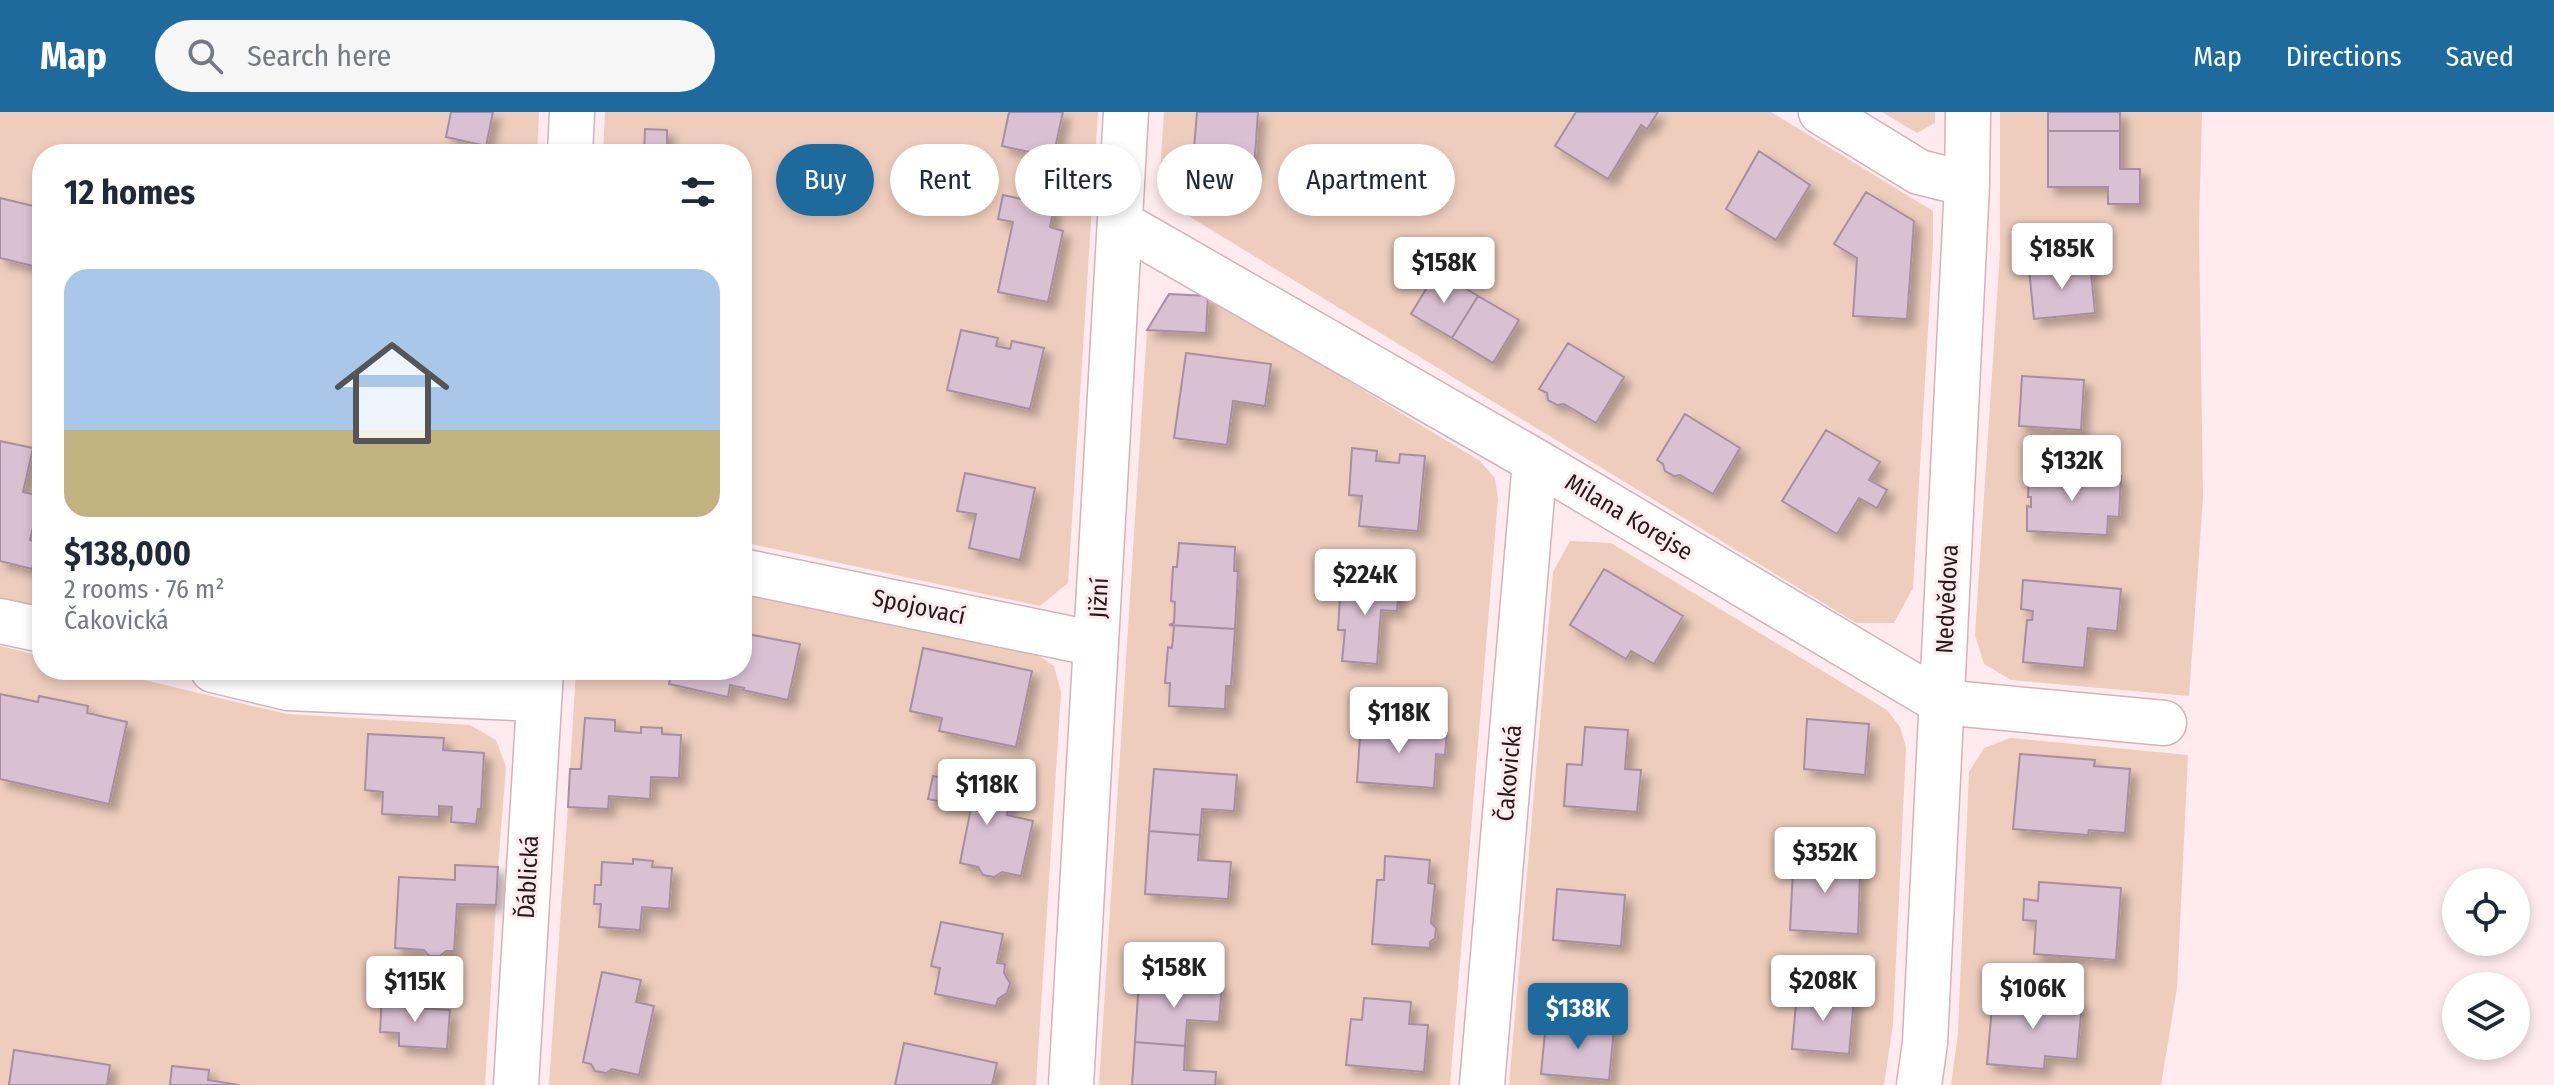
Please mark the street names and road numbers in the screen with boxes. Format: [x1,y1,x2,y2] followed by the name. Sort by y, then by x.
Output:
[1560,468,1698,566] street label: Milana Korejse
[1930,544,1964,654] street label: Nedvědova
[1084,577,1114,619] street label: Jižní
[870,584,968,630] street label: Spojovací
[1490,723,1527,822] street label: Čakovická
[512,835,544,919] street label: Ďáblická

